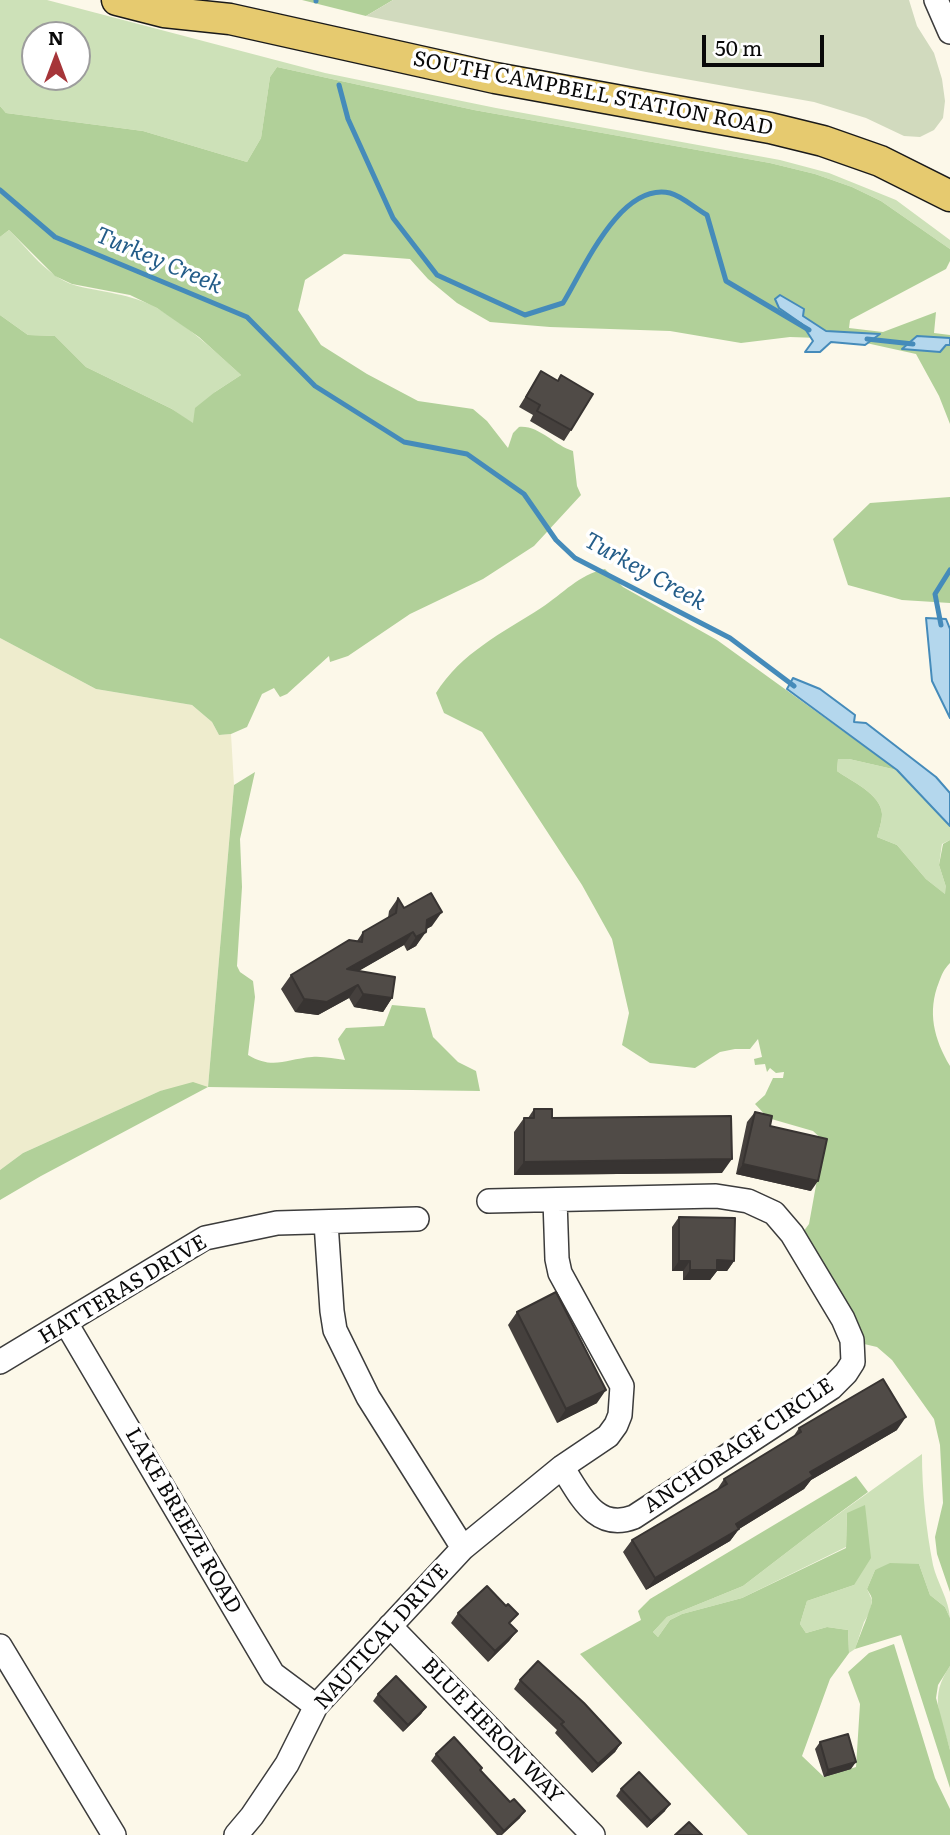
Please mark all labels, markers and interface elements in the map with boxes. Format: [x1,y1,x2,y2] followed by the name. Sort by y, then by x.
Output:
[21,21,91,91] north arrow
[705,21,828,65] scale bar
[48,23,64,51] text: N
[715,31,762,62] text: 50 m
[411,47,775,141] street label: SOUTH CAMPBELL STATION ROAD
[91,222,227,300] water label: Turkey Creek
[579,527,711,617] water label: Turkey Creek
[34,1230,212,1350] street label: HATTERAS DRIVE
[639,1373,839,1519] street label: ANCHORAGE CIRCLE
[120,1424,246,1618] street label: LAKE BREEZE ROAD
[310,1559,454,1715] street label: NAUTICAL DRIVE
[416,1653,568,1809] street label: BLUE HERON WAY

